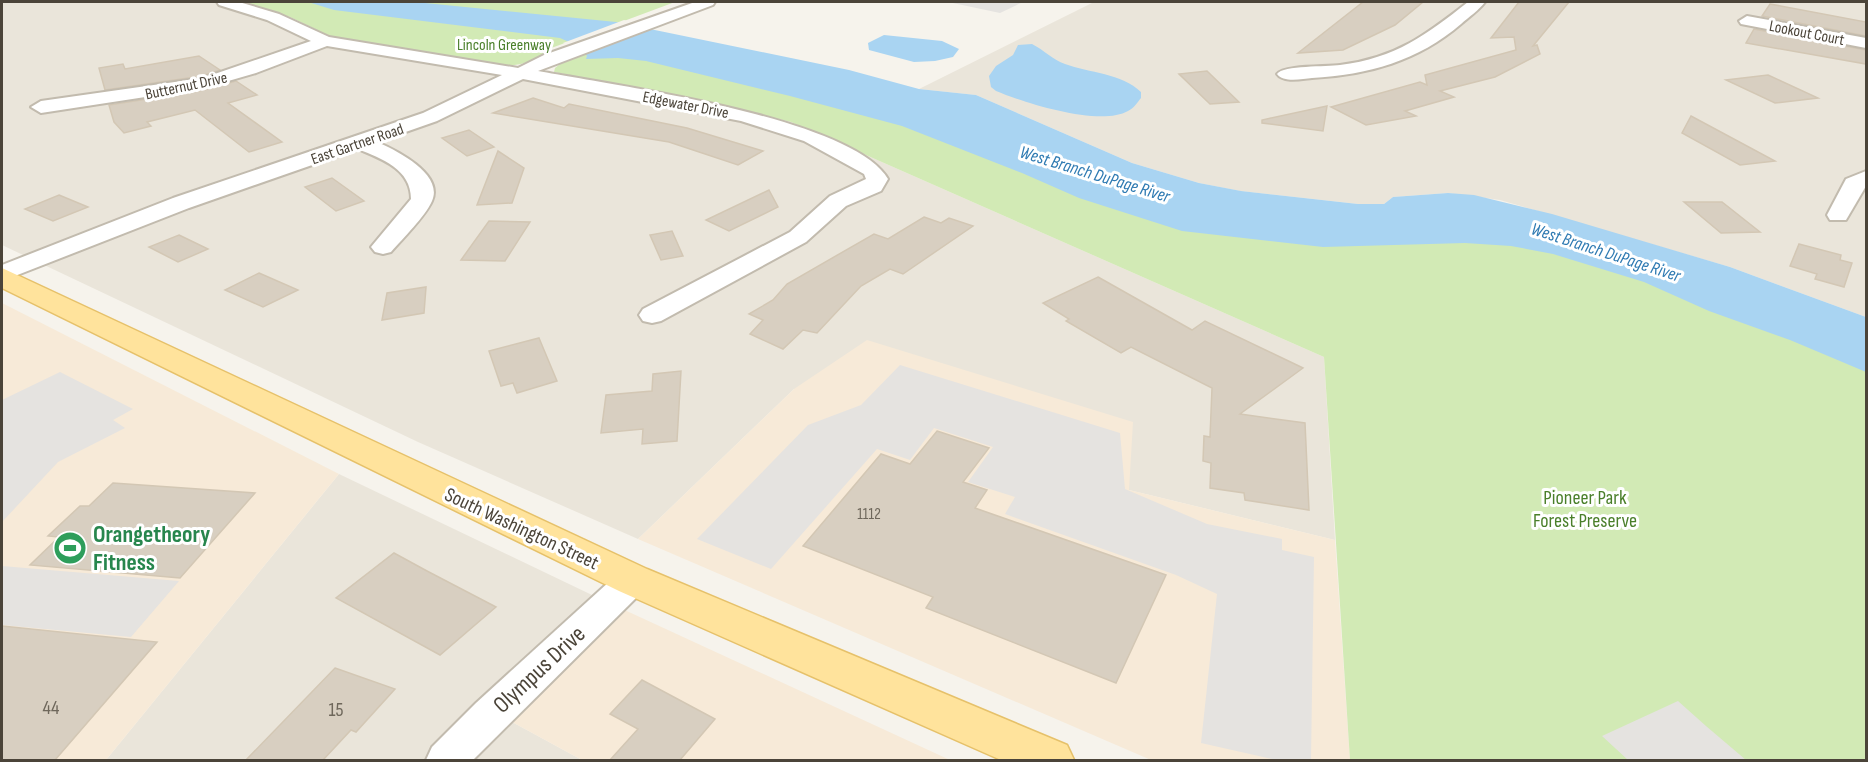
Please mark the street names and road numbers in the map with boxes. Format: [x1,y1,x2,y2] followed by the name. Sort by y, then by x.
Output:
[1767,17,1846,50] street label: Lookout Court
[144,69,229,104] street label: Butternut Drive
[641,88,730,123] street label: Edgewater Drive
[309,120,406,169] street label: East Gartner Road
[441,483,602,575] street label: South Washington Street
[487,619,591,719] street label: Olympus Drive

